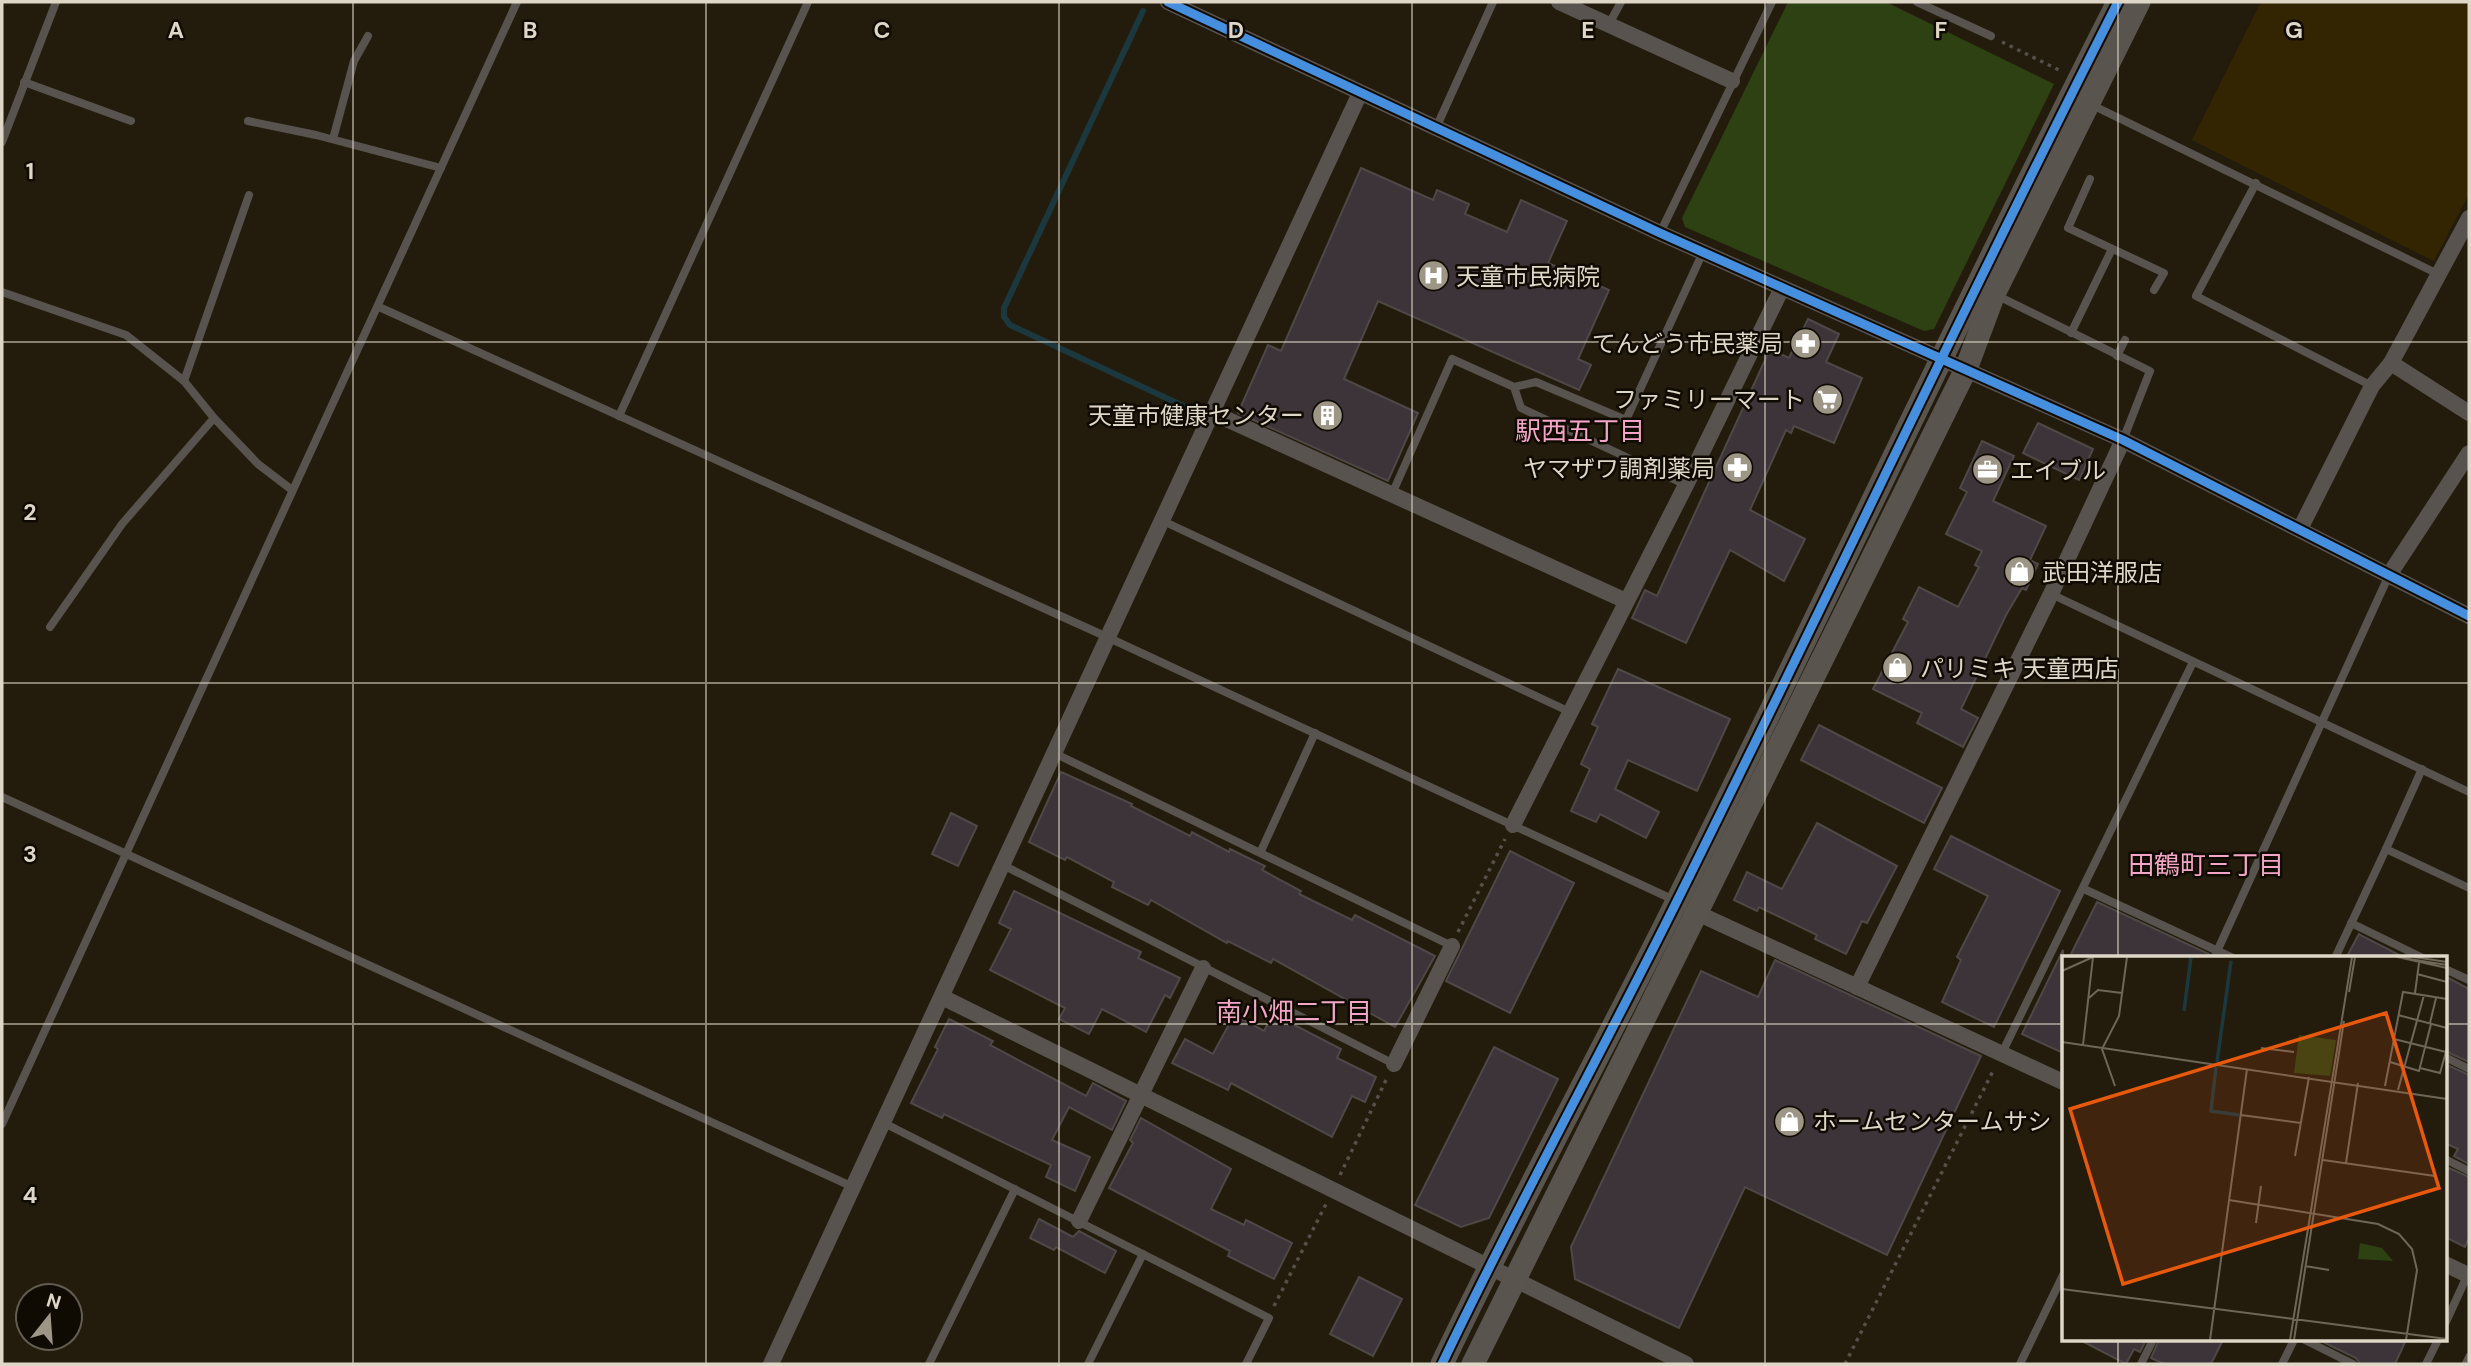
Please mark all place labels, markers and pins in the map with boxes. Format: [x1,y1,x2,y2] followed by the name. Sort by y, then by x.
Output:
[1416,259,1450,293] hospital icon: 天童市民病院
[1456,261,1600,292] place label: 天童市民病院
[1789,326,1823,360] pharmacy icon: てんどう市民薬局
[1592,328,1783,359] place label: てんどう市民薬局
[1811,382,1845,416] supermarket icon: ファミリーマート
[1613,384,1805,415] place label: ファミリーマート
[1310,398,1344,432] building icon: 天童市健康センター
[1088,400,1304,431] place label: 天童市健康センター
[1721,451,1755,485] pharmacy icon: ヤマザワ調剤薬局
[1523,453,1715,484] place label: ヤマザワ調剤薬局
[1970,453,2004,487] office icon: エイブル
[2010,455,2106,486] place label: エイブル
[2002,555,2036,589] shop icon: 武田洋服店
[2042,557,2162,588] place label: 武田洋服店
[1880,651,1914,685] shop icon: パリミキ 天童西店
[1920,653,2118,684] place label: パリミキ 天童西店
[1773,1104,1807,1138] shop icon: ホームセンタームサシ
[1813,1106,2052,1137] place label: ホームセンタームサシ

